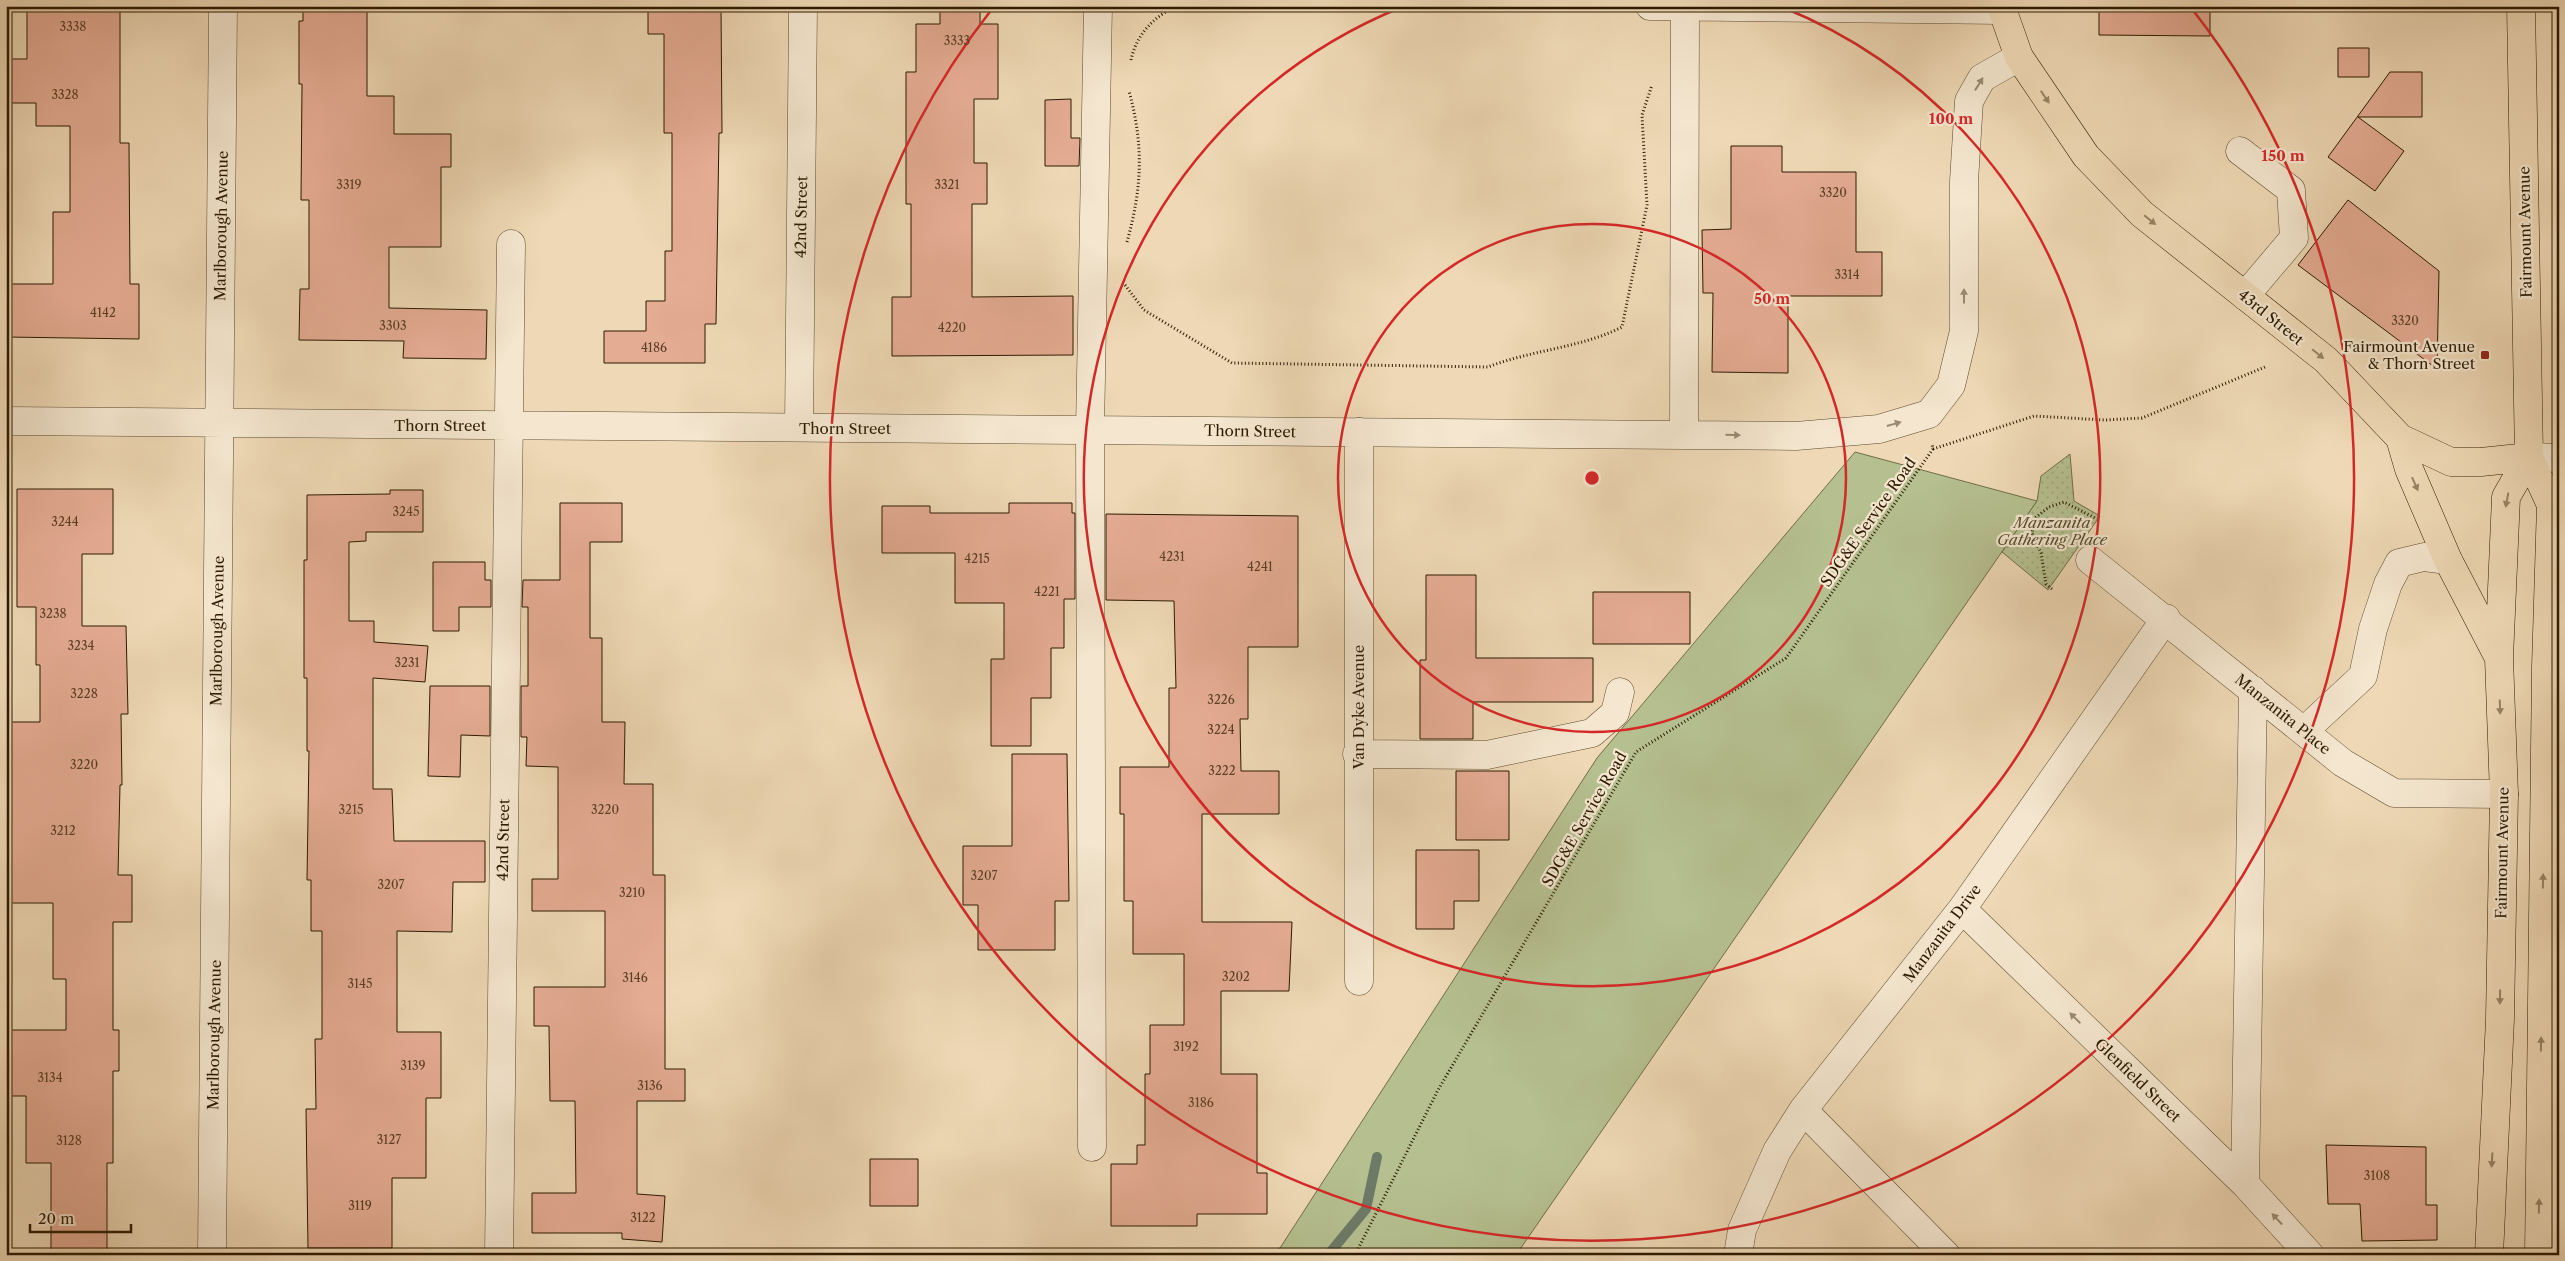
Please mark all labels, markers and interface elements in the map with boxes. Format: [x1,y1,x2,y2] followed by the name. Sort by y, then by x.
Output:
[60,19,86,34] house number: 3338
[944,33,970,48] house number: 3333
[1975,78,1984,91] one-way arrow
[51,87,79,102] house number: 3328
[2040,90,2050,104] one-way arrow
[1929,109,1973,128] text: 100 m
[2261,146,2305,165] text: 150 m
[210,151,232,301] street label: Marlborough Avenue
[2514,166,2536,298] street label: Fairmount Avenue
[791,175,811,258] street label: 42nd Street
[336,177,362,192] house number: 3319
[934,177,960,192] house number: 3321
[1819,185,1847,200] house number: 3320
[2143,214,2156,225] one-way arrow
[1834,267,1860,282] house number: 3314
[2234,285,2308,350] street label: 43rd Street
[1960,288,1968,304] one-way arrow
[1754,289,1790,308] text: 50 m
[90,305,116,320] house number: 4142
[2391,313,2419,328] house number: 3320
[379,318,407,333] house number: 3303
[938,320,966,335] house number: 4220
[2343,337,2476,373] place label: Fairmount Avenue & Thorn Street
[641,340,667,355] house number: 4186
[2311,349,2324,360] one-way arrow
[2479,349,2491,361] marker: Fairmount Avenue & Thorn Street
[394,416,487,435] street label: Thorn Street
[799,419,892,438] street label: Thorn Street
[1887,420,1902,428] one-way arrow
[1204,421,1297,441] street label: Thorn Street
[1725,432,1741,440] one-way arrow
[1816,454,1920,590] street label: SDG&E Service Road
[1583,469,1601,487] centre of rings
[2412,477,2420,491] one-way arrow
[2503,493,2511,509] one-way arrow
[393,504,419,519] house number: 3245
[1997,513,2108,549] park label: Manzanita Gathering Place
[51,514,79,529] house number: 3244
[1159,549,1185,564] house number: 4231
[964,551,990,566] house number: 4215
[206,556,228,706] street label: Marlborough Avenue
[1247,559,1273,574] house number: 4241
[1034,584,1060,599] house number: 4221
[39,606,67,621] house number: 3238
[67,638,95,653] house number: 3234
[1349,645,1368,770] street label: Van Dyke Avenue
[394,655,420,670] house number: 3231
[2231,670,2335,758] street label: Manzanita Place
[70,686,98,701] house number: 3228
[1207,692,1235,707] house number: 3226
[2497,699,2505,715] one-way arrow
[1207,722,1235,737] house number: 3224
[1537,748,1631,890] street label: SDG&E Service Road
[70,757,98,772] house number: 3220
[1208,763,1236,778] house number: 3222
[2491,787,2513,919] street label: Fairmount Avenue
[493,798,513,881] street label: 42nd Street
[338,802,364,817] house number: 3215
[591,802,619,817] house number: 3220
[50,823,76,838] house number: 3212
[970,868,998,883] house number: 3207
[2539,873,2547,889] one-way arrow
[377,877,405,892] house number: 3207
[1899,880,1985,986] street label: Manzanita Drive
[619,885,645,900] house number: 3210
[203,960,225,1110] street label: Marlborough Avenue
[1222,969,1250,984] house number: 3202
[622,970,648,985] house number: 3146
[347,976,373,991] house number: 3145
[2496,990,2504,1006] one-way arrow
[2069,1012,2081,1024] one-way arrow
[2091,1034,2185,1126] street label: Glenfield Street
[2537,1035,2545,1051] one-way arrow
[1173,1039,1199,1054] house number: 3192
[400,1058,426,1073] house number: 3139
[37,1070,63,1085] house number: 3134
[637,1078,663,1093] house number: 3136
[1188,1095,1214,1110] house number: 3186
[377,1132,401,1147] house number: 3127
[56,1133,82,1148] house number: 3128
[2488,1152,2496,1168] one-way arrow
[2364,1168,2390,1183] house number: 3108
[348,1198,372,1213] house number: 3119
[2535,1198,2543,1214] one-way arrow
[30,1201,131,1233] scale bar
[38,1209,74,1228] text: 20 m
[630,1210,656,1225] house number: 3122
[2271,1213,2283,1225] one-way arrow

